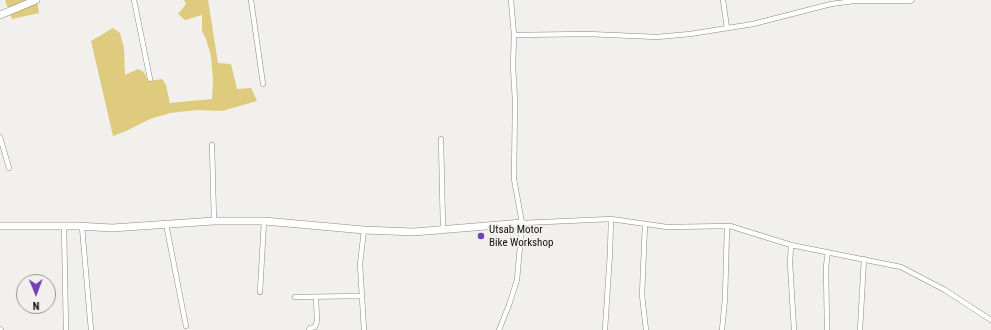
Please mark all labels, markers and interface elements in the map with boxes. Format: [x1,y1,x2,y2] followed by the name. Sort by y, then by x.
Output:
[489,223,553,249] place label: Utsab Motor Bike Workshop
[476,231,486,241] marker: Utsab Motor Bike Workshop
[16,274,56,314] north arrow
[33,299,40,312] text: N

